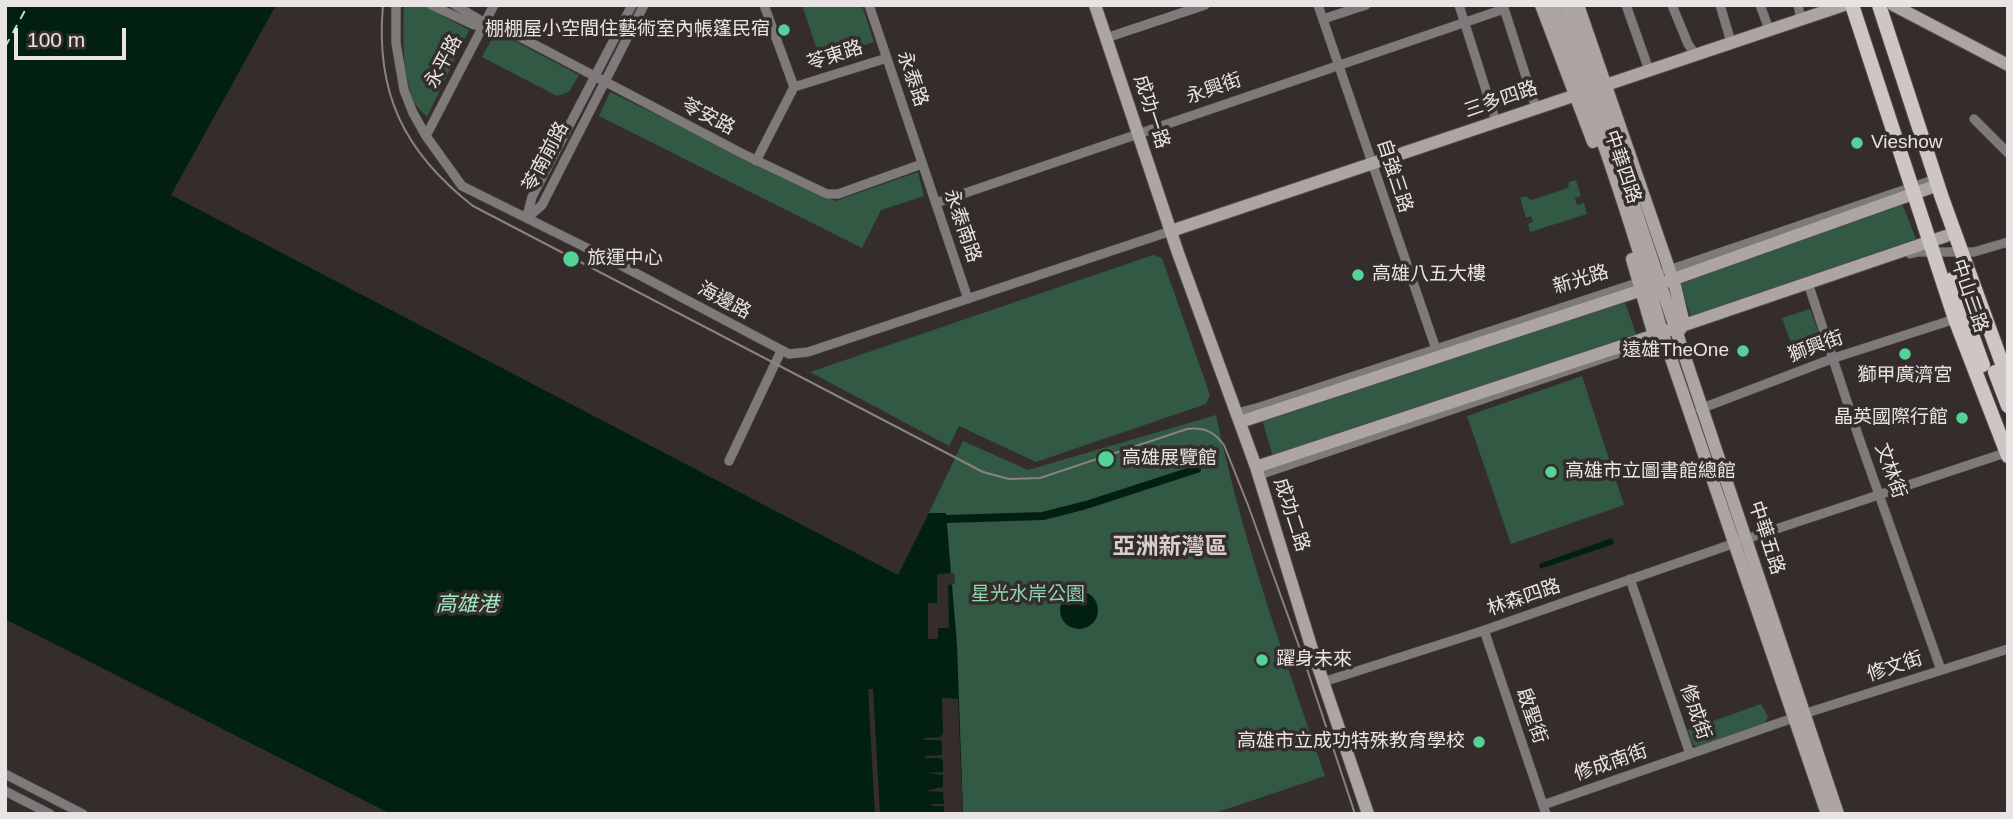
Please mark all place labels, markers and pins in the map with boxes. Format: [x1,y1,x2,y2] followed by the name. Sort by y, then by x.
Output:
[485,19,770,41] place label: 棚棚屋小空間住藝術室內帳篷民宿
[776,22,792,38] marker: 棚棚屋小空間住藝術室內帳篷民宿
[1871,132,1942,154] place label: Vieshow
[1849,135,1865,151] marker: Vieshow
[587,248,663,270] place label: 旅運中心
[561,249,581,269] marker: 旅運中心
[1372,264,1486,286] place label: 高雄八五大樓
[1350,267,1366,283] marker: 高雄八五大樓
[1622,340,1729,362] place label: 遠雄TheOne
[1735,343,1751,359] marker: 遠雄TheOne
[1897,346,1913,362] marker: 獅甲廣濟宮
[1858,365,1952,387] place label: 獅甲廣濟宮
[1834,407,1948,429] place label: 晶英國際行館
[1954,410,1970,426] marker: 晶英國際行館
[1122,448,1217,470] place label: 高雄展覽館
[1096,449,1116,469] marker: 高雄展覽館
[1565,461,1736,483] place label: 高雄市立圖書館總館
[1543,464,1559,480] marker: 高雄市立圖書館總館
[1276,649,1352,671] place label: 躍身未來
[1254,652,1270,668] marker: 躍身未來
[1237,731,1465,753] place label: 高雄市立成功特殊教育學校
[1471,734,1487,750] marker: 高雄市立成功特殊教育學校

